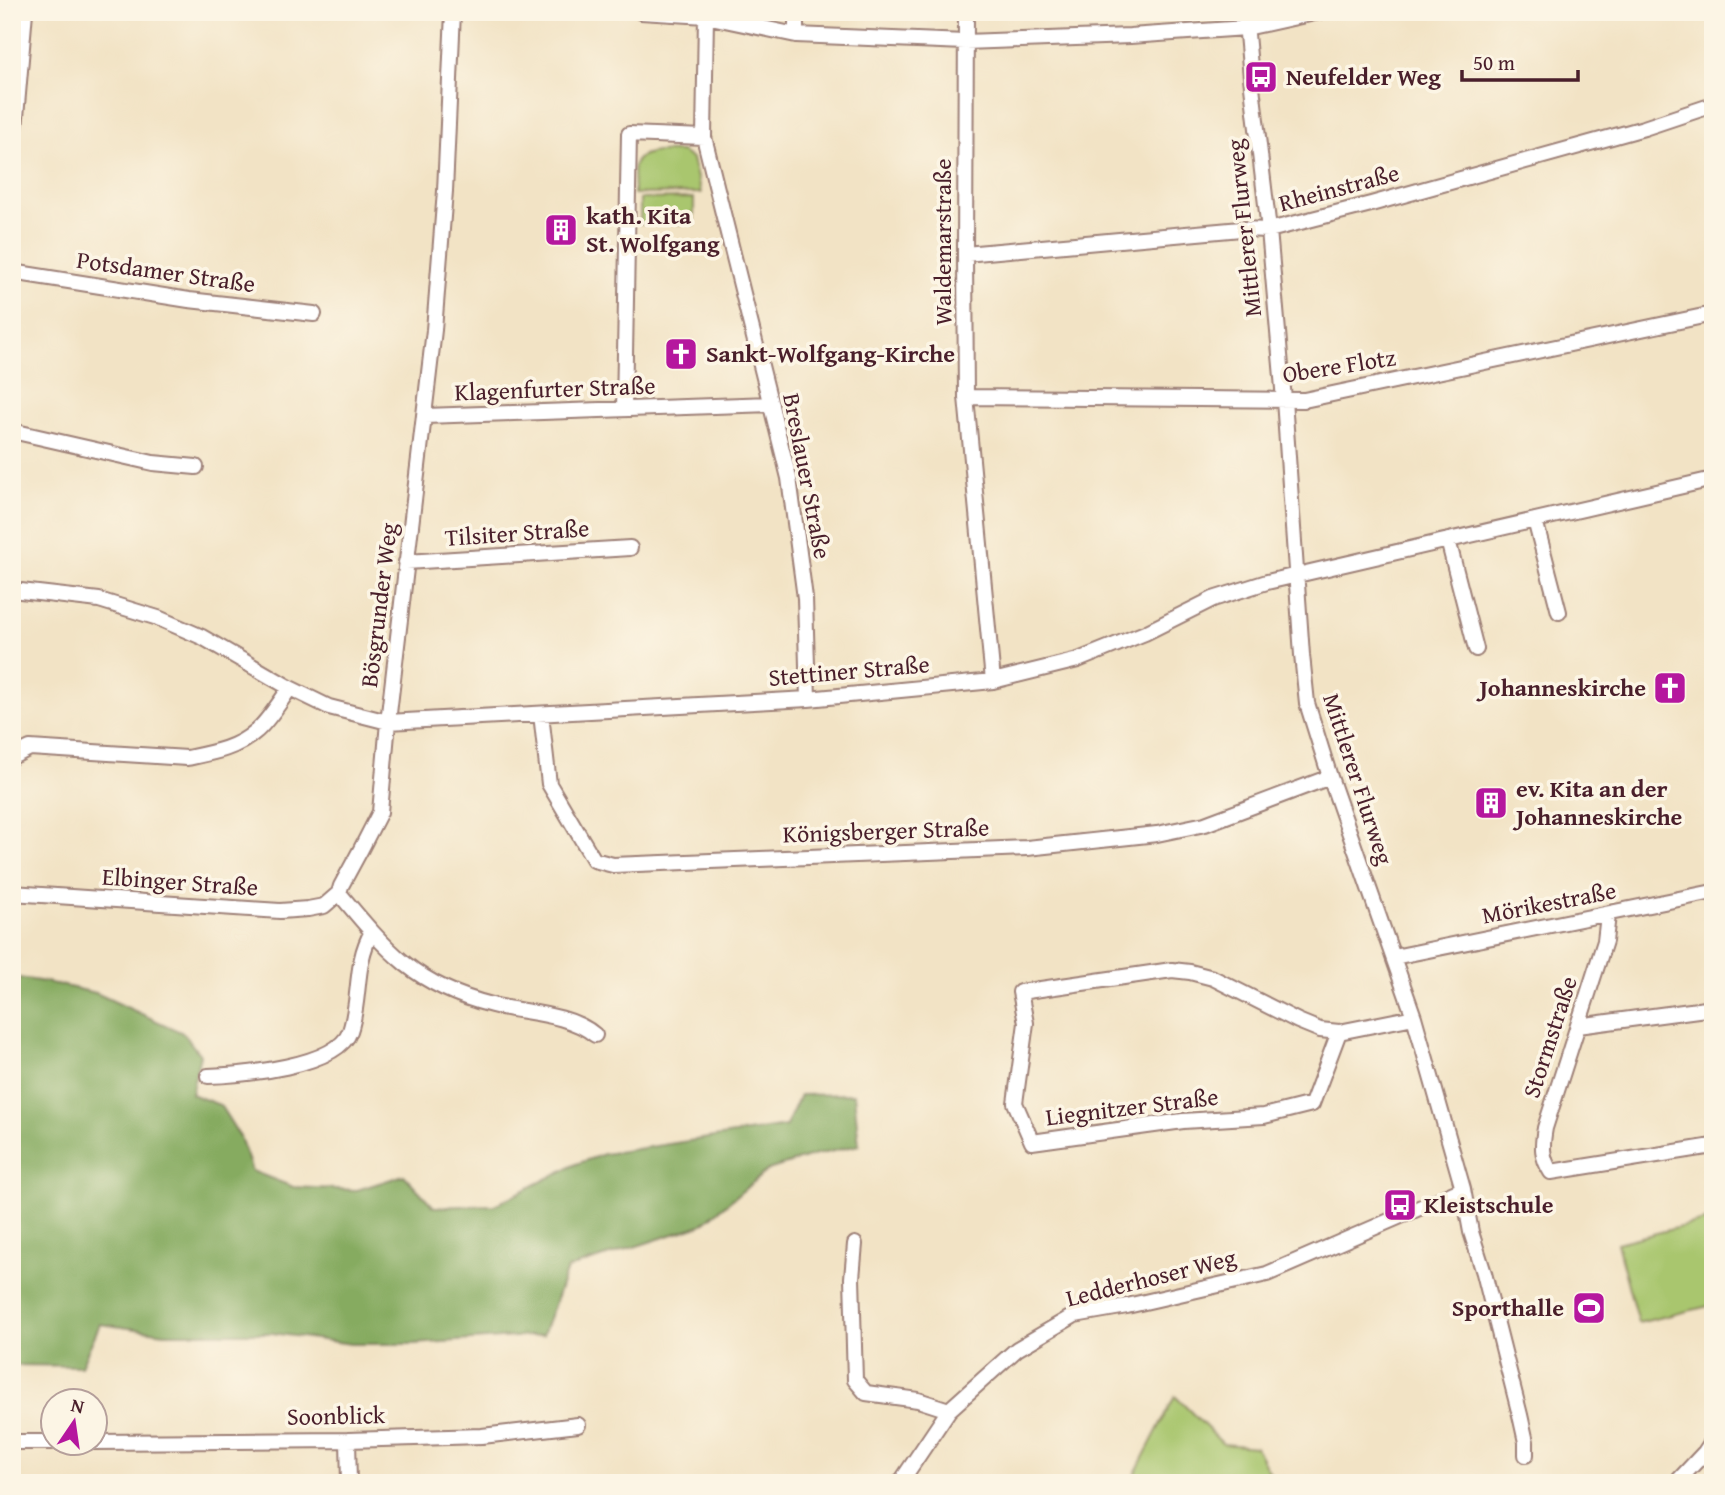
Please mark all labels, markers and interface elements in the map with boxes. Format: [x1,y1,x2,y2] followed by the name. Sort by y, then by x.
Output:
[1462,38,1578,82] scale bar
[1473,47,1515,78] text: 50 m
[1242,58,1280,96] bus stop icon: Neufelder Weg
[1286,59,1441,94] place label: Neufelder Weg
[1217,137,1270,319] street label: Mittlerer Flurweg
[1275,155,1403,220] street label: Rheinstraße
[925,159,960,325] street label: Waldemarstraße
[586,198,720,261] place label: kath. Kita St. Wolfgang
[542,211,580,249] building icon: kath. Kita St. Wolfgang
[75,242,258,301] street label: Potsdamer Straße
[662,335,700,373] church icon: Sankt-Wolfgang-Kirche
[706,336,955,371] place label: Sankt-Wolfgang-Kirche
[1280,339,1398,392] street label: Obere Flotz
[454,368,656,409] street label: Klagenfurter Straße
[774,390,841,562] street label: Breslauer Straße
[444,510,590,555] street label: Tilsiter Straße
[351,521,406,689] street label: Bösgrunder Weg
[767,646,931,695] street label: Stettiner Straße
[1651,669,1689,707] church icon: Johanneskirche
[1476,670,1646,705] place label: Johanneskirche
[1314,689,1403,869] street label: Mittlerer Flurweg
[1512,771,1683,834] place label: ev. Kita an der Johanneskirche
[1472,784,1510,822] building icon: ev. Kita an der Johanneskirche
[782,809,990,852] street label: Königsberger Straße
[101,859,259,904] street label: Elbinger Straße
[1479,872,1619,933] street label: Mörikestraße
[1513,971,1586,1102] street label: Stormstraße
[1044,1079,1220,1134] street label: Liegnitzer Straße
[1381,1186,1419,1224] bus stop icon: Kleistschule
[1424,1187,1554,1222] place label: Kleistschule
[1062,1239,1240,1316] street label: Ledderhoser Weg
[1570,1289,1608,1327] sports icon: Sporthalle
[1452,1290,1564,1325] place label: Sporthalle
[38,1386,108,1456] north arrow
[68,1390,87,1421] text: N
[287,1397,386,1434] street label: Soonblick

